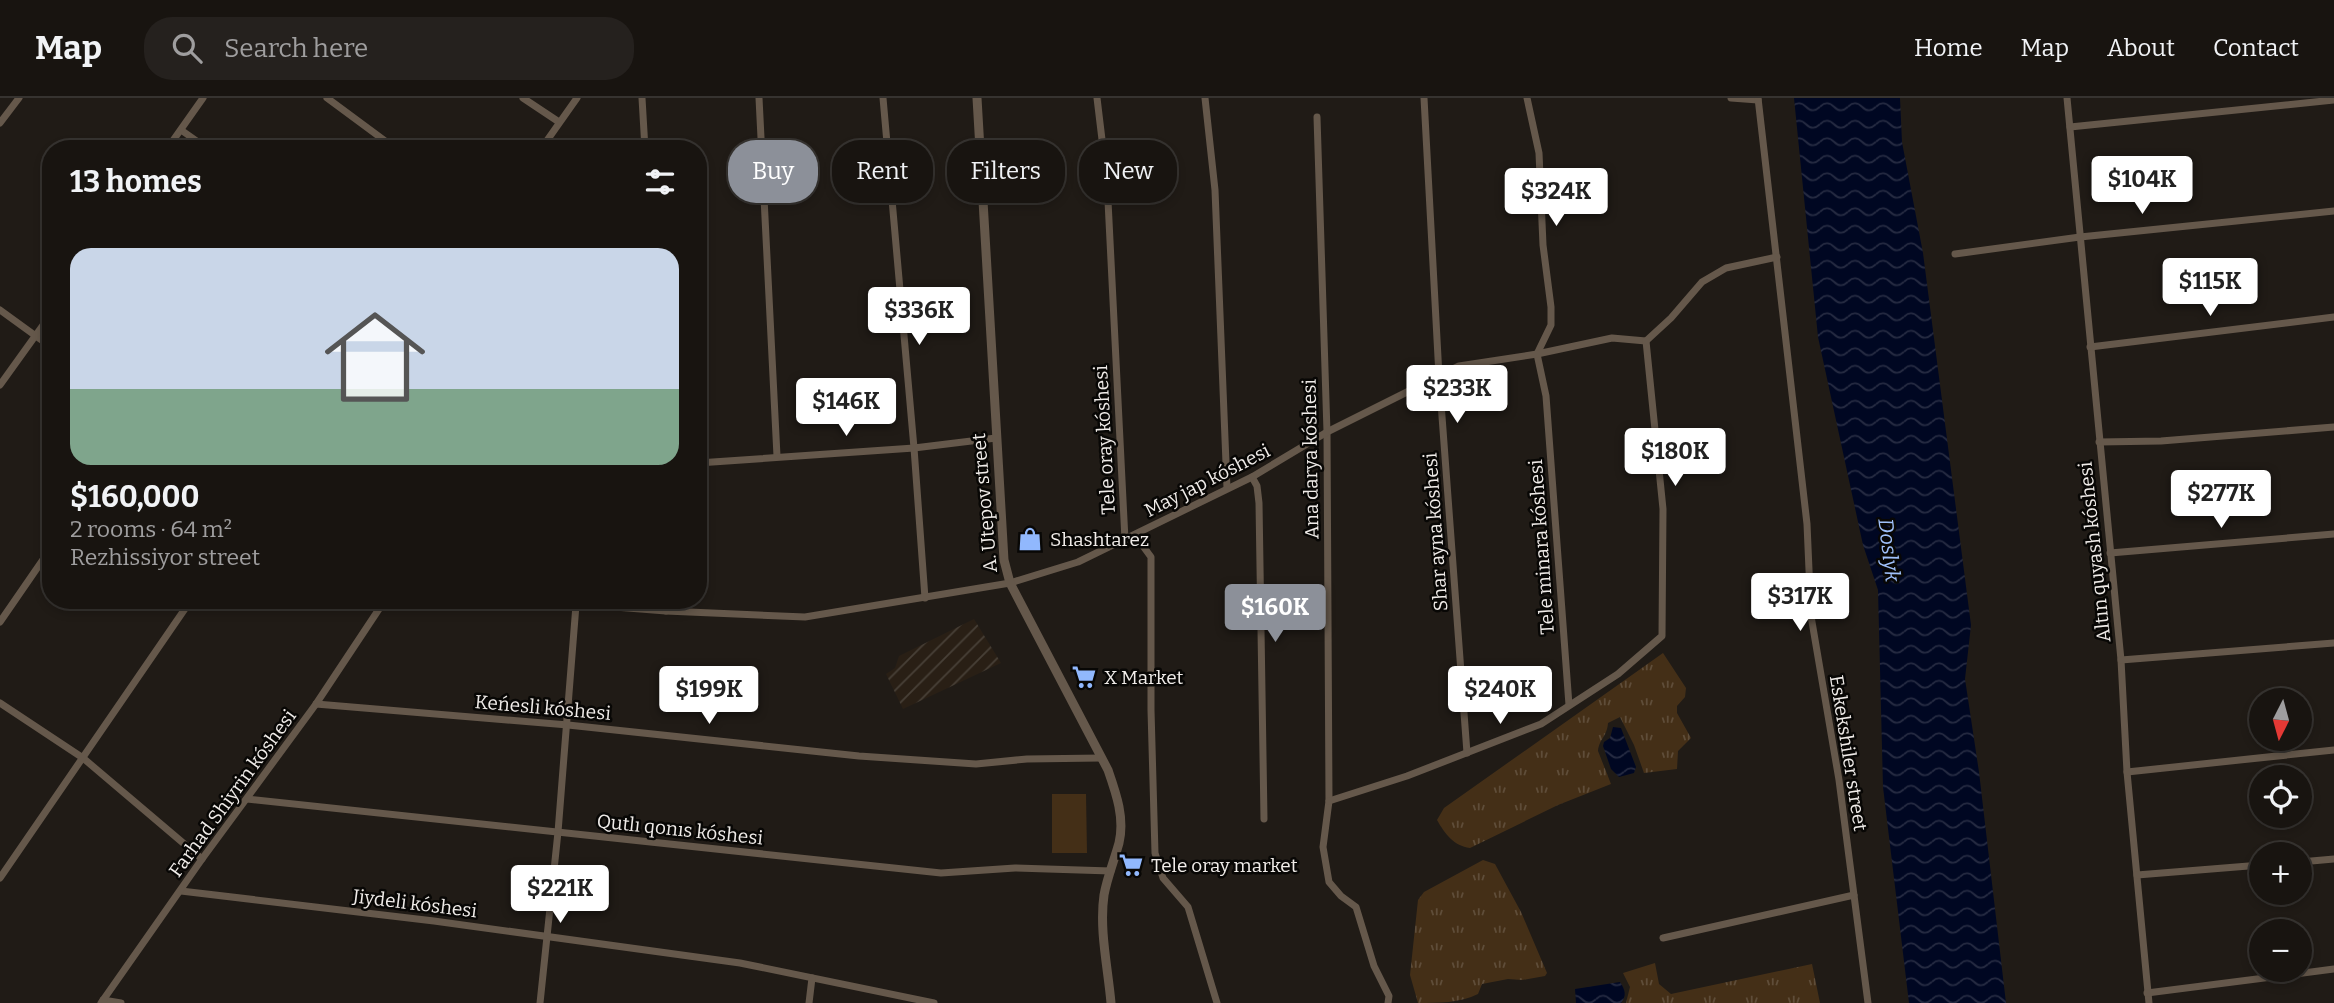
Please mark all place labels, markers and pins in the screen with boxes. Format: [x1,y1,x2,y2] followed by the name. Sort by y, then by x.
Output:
[2093,156,2191,216] pin: $104K
[1507,169,1605,228] pin: $324K
[2161,258,2259,318] pin: $115K
[870,288,968,347] pin: $336K
[1408,366,1506,425] pin: $233K
[797,378,895,438] pin: $146K
[1626,428,1724,488] pin: $180K
[2172,470,2270,530] pin: $277K
[1016,525,1044,553] shop icon: Shashtarez
[1050,528,1149,551] place label: Shashtarez
[1751,574,1849,633] pin: $317K
[1226,584,1324,644] pin: $160K
[1070,663,1098,691] supermarket icon: X Market
[660,666,758,726] pin: $199K
[1104,666,1184,689] place label: X Market
[1451,666,1549,726] pin: $240K
[1117,851,1145,879] supermarket icon: Tele oray market
[1151,854,1298,877] place label: Tele oray market
[511,866,609,925] pin: $221K

